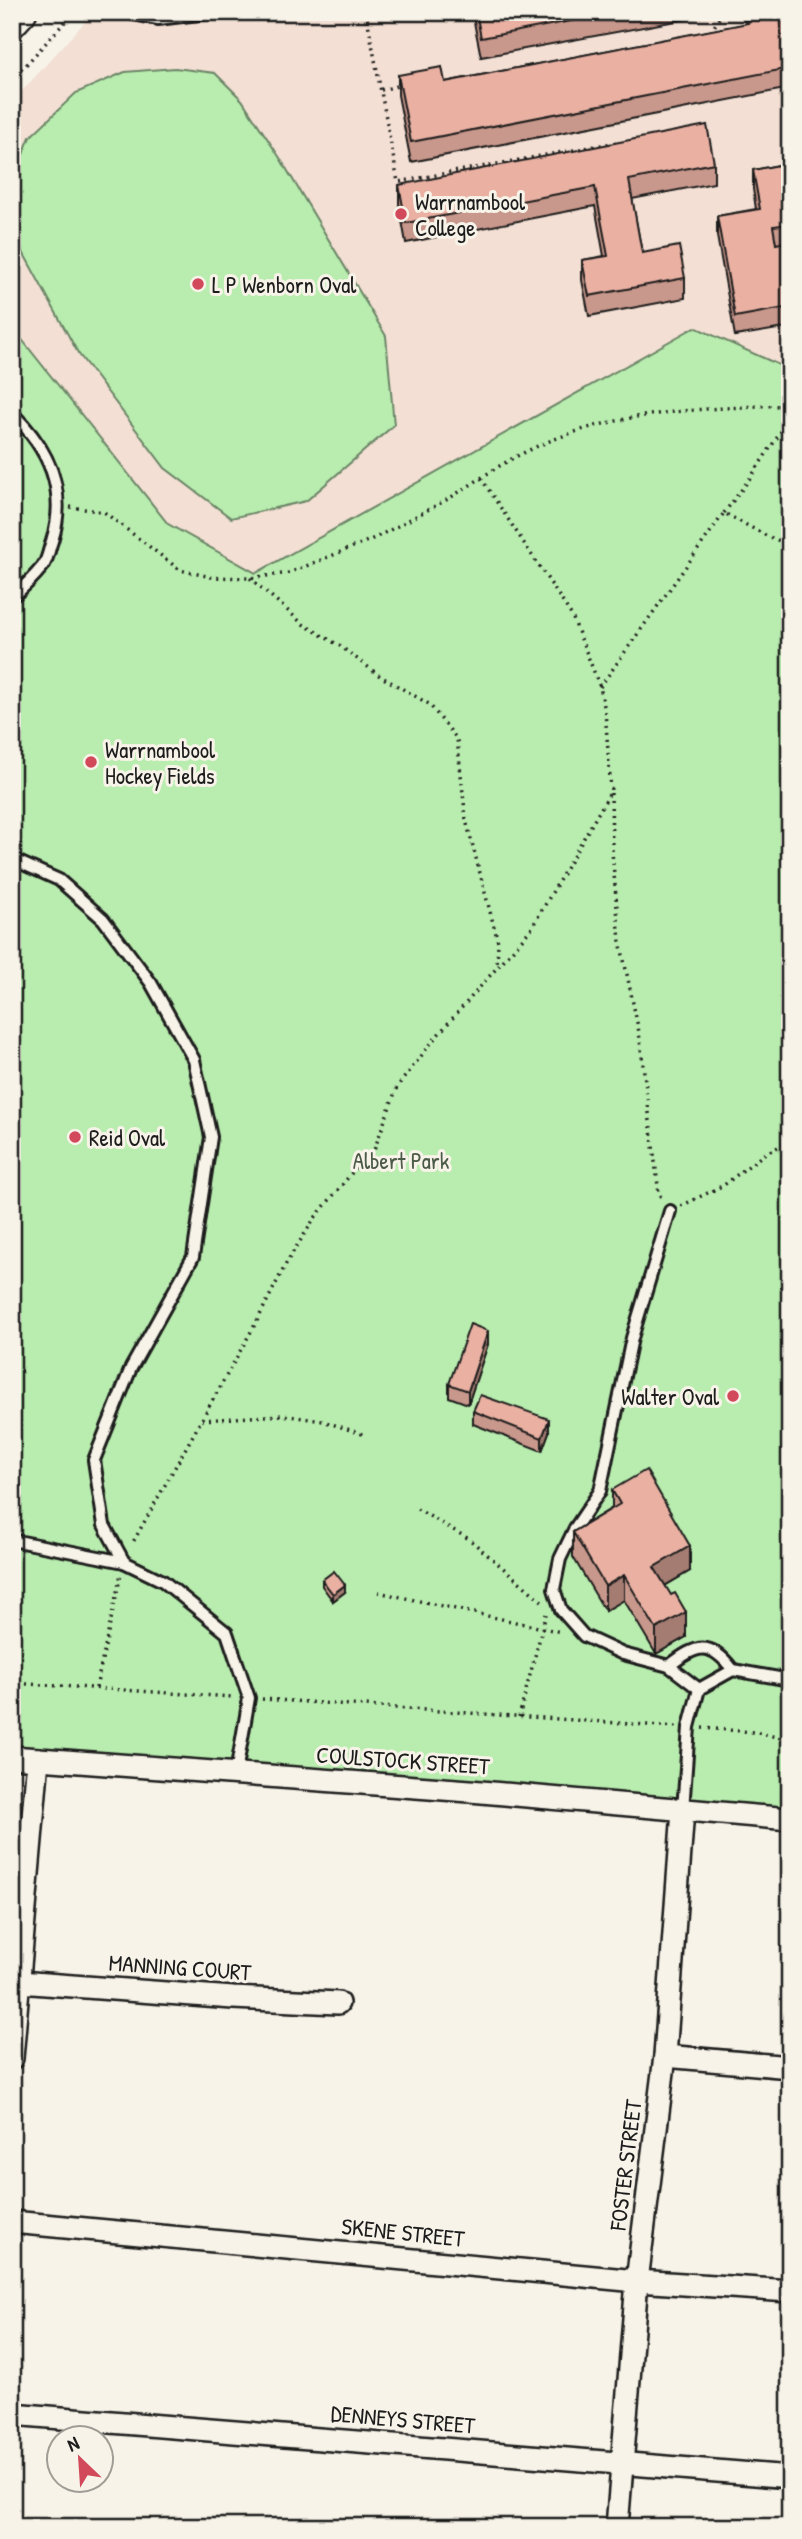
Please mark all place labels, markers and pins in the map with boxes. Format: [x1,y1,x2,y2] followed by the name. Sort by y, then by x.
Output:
[415,186,526,243] place label: Warrnambool College
[393,206,409,222] marker: Warrnambool College
[212,269,357,300] place label: L P Wenborn Oval
[190,276,206,292] marker: L P Wenborn Oval
[105,734,216,791] place label: Warrnambool Hockey Fields
[83,754,99,770] marker: Warrnambool Hockey Fields
[89,1122,166,1153] place label: Reid Oval
[67,1129,83,1145] marker: Reid Oval
[621,1381,720,1412] place label: Walter Oval
[725,1388,741,1404] marker: Walter Oval

